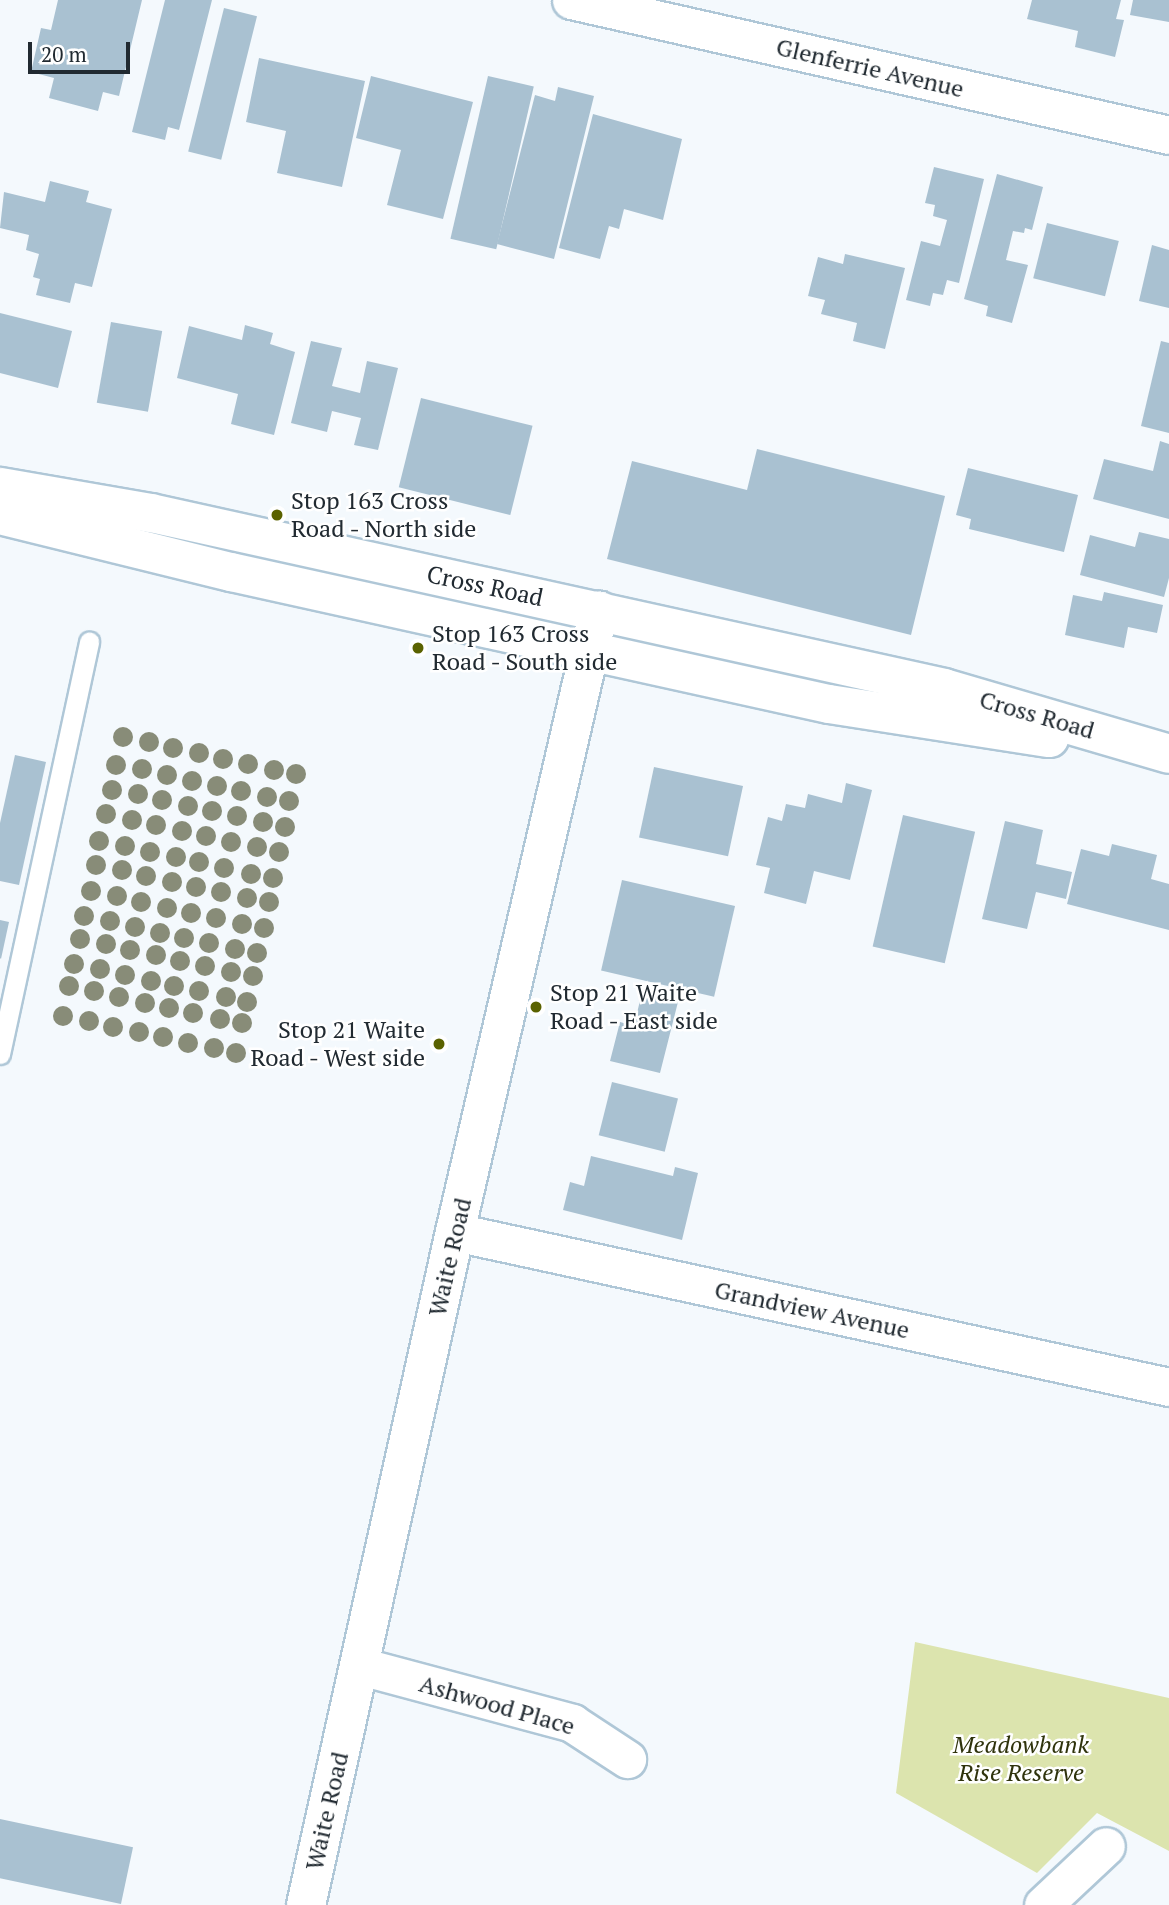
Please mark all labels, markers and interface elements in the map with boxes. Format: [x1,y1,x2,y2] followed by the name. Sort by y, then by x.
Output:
[32,28,133,72] scale bar
[773,32,967,104] street label: Glenferrie Avenue
[41,40,87,68] text: 20 m
[291,487,478,543] place label: Stop 163 Cross Road - North side
[269,507,285,523] marker: Stop 163 Cross Road - North side
[424,560,546,612] street label: Cross Road
[432,620,619,676] place label: Stop 163 Cross Road - South side
[410,640,426,656] marker: Stop 163 Cross Road - South side
[976,685,1098,745] street label: Cross Road
[550,979,720,1035] place label: Stop 21 Waite Road - East side
[528,999,544,1015] marker: Stop 21 Waite Road - East side
[249,1016,425,1072] place label: Stop 21 Waite Road - West side
[431,1036,447,1052] marker: Stop 21 Waite Road - West side
[422,1195,478,1319] street label: Waite Road
[712,1275,912,1345] street label: Grandview Avenue
[416,1669,578,1741] street label: Ashwood Place
[953,1731,1089,1787] park label: Meadowbank Rise Reserve
[299,1749,355,1873] street label: Waite Road

